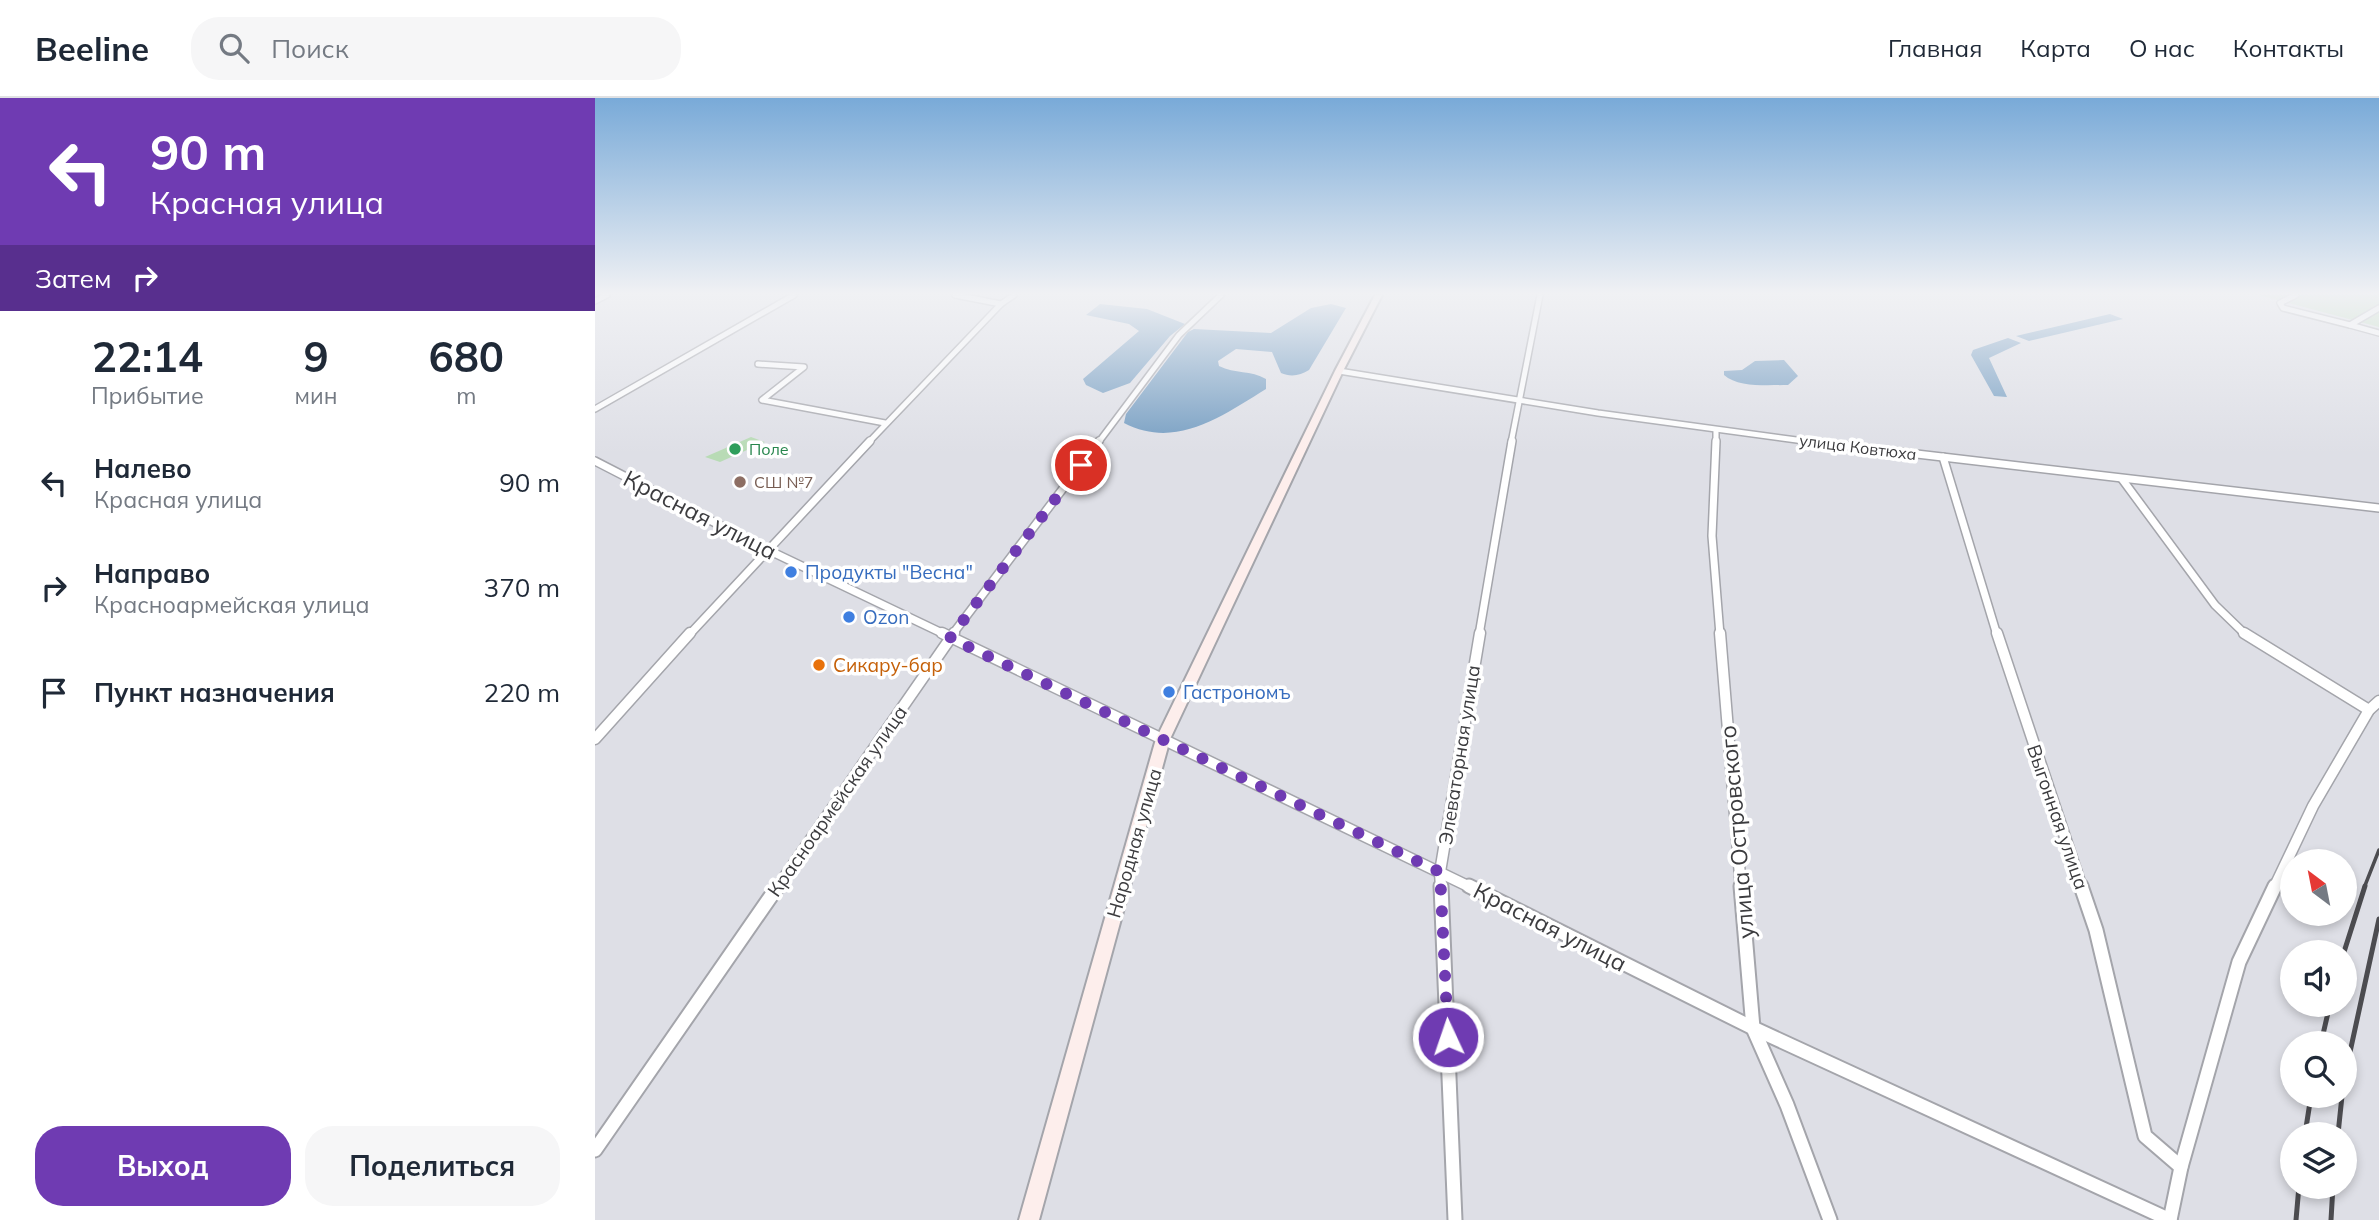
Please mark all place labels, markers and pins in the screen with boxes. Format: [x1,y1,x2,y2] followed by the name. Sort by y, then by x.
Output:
[1051,435,1111,495] pin
[749,439,789,459] place label: Поле
[727,441,743,457] marker: Поле
[754,472,813,492] place label: СШ №7
[732,474,748,490] marker: СШ №7
[805,560,973,584] place label: Продукты "Весна"
[783,564,799,580] marker: Продукты "Весна"
[863,605,909,629] place label: Ozon
[841,609,857,625] marker: Ozon
[833,653,943,677] place label: Сикару-бар
[811,657,827,673] marker: Сикару-бар
[1183,680,1291,704] place label: Гастрономъ
[1161,684,1177,700] marker: Гастрономъ

